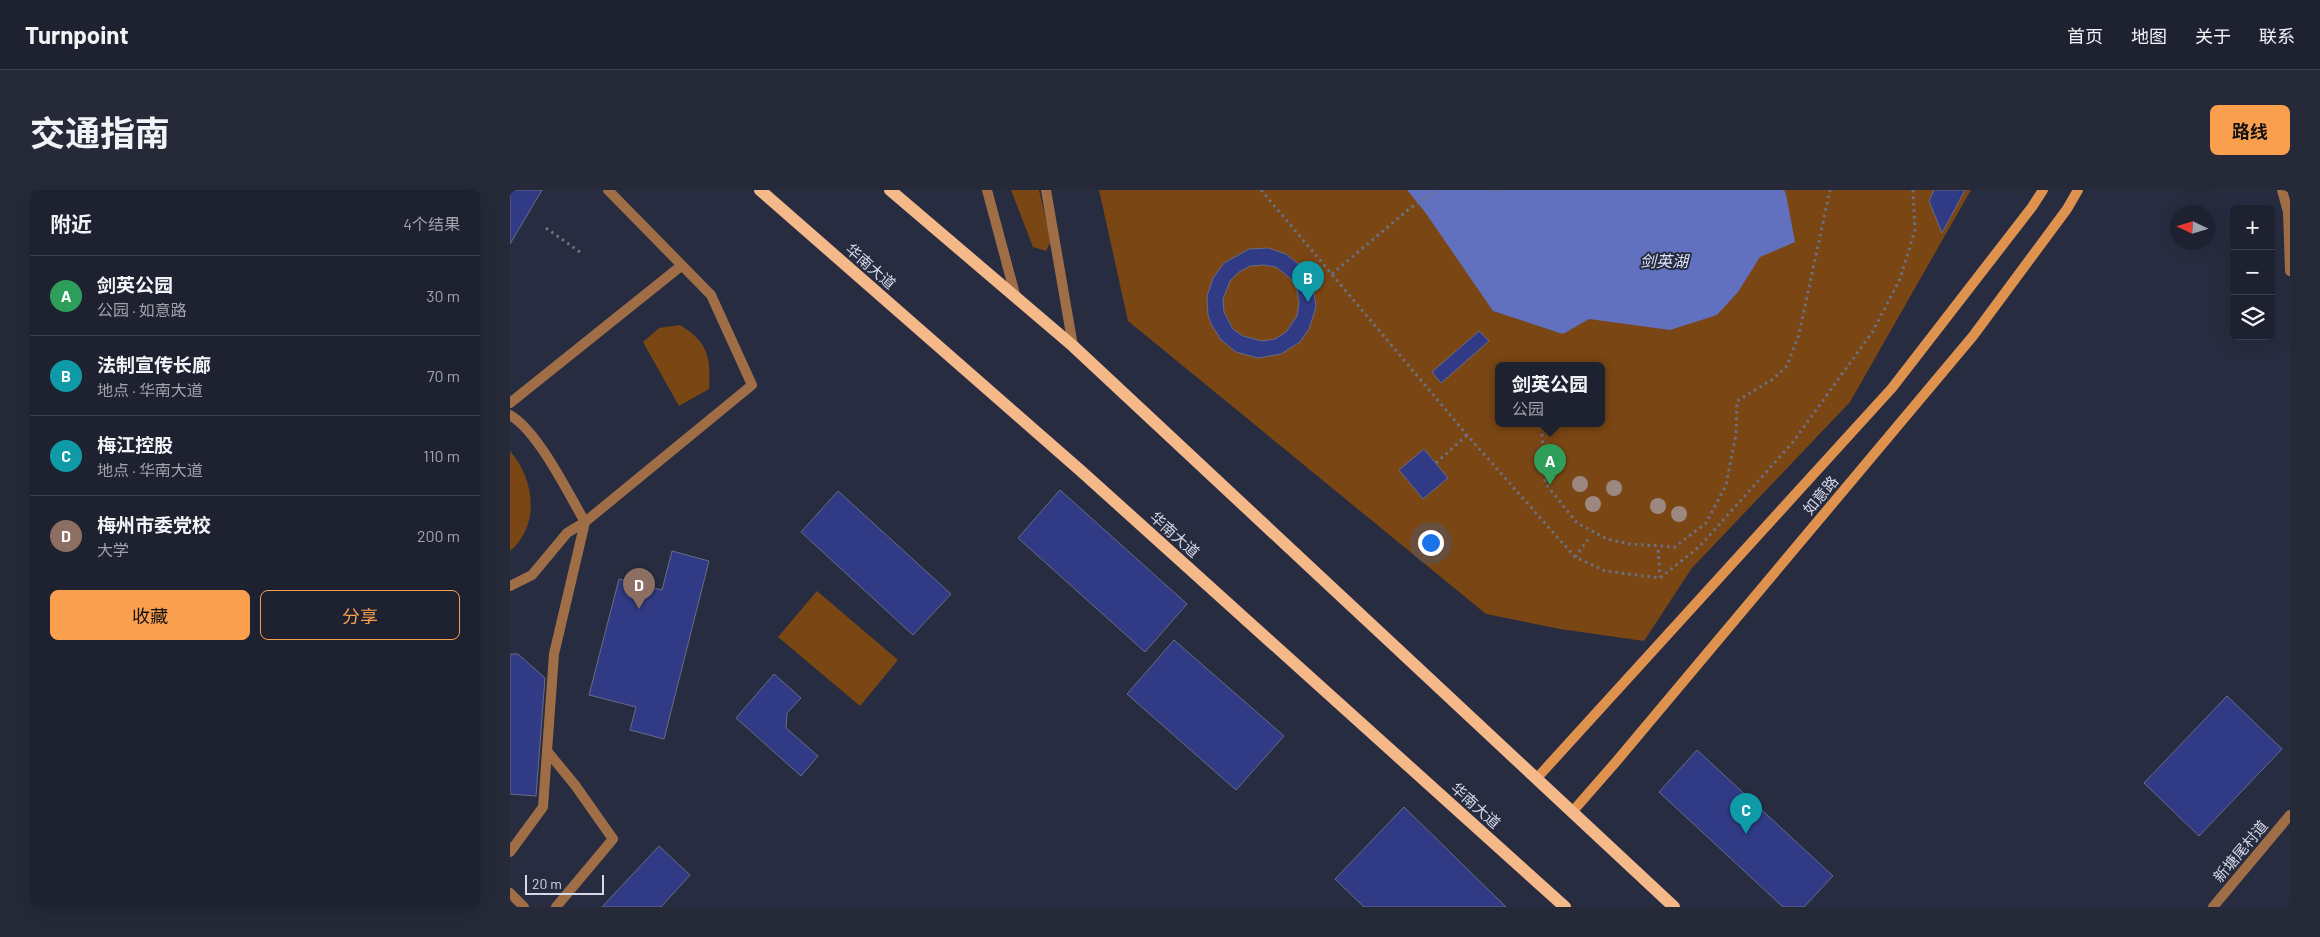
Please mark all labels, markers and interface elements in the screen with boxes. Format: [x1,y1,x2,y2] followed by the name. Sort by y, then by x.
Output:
[25,20,129,49] text: Turnpoint
[2067,25,2103,47] text: 首页
[2131,25,2167,47] text: 地图
[2195,25,2231,47] text: 关于
[2259,25,2295,47] text: 联系
[2210,105,2290,155] button: 路线
[30,111,170,153] text: 交通指南
[2170,205,2215,250] north arrow
[2230,205,2275,340] map controls
[2230,205,2275,250] button: +
[50,211,92,236] text: 附近
[403,214,460,233] text: 4个结果
[842,240,900,292] street label: 华南大道
[2230,250,2275,295] button: −
[1640,251,1691,270] water label: 剑英湖
[1292,261,1324,302] pin: B
[97,273,173,296] text: 剑英公园
[61,286,71,305] text: A
[426,286,460,305] text: 30 m
[2230,295,2275,340] button: layers
[97,300,187,319] text: 公园 · 如意路
[97,353,211,376] text: 法制宣传长廊
[1495,362,1605,427] popup
[61,366,71,385] text: B
[427,366,460,385] text: 70 m
[1512,372,1588,395] text: 剑英公园
[97,380,203,399] text: 地点 · 华南大道
[1512,399,1544,418] text: 公园
[97,433,173,456] text: 梅江控股
[1534,444,1566,485] pin: A
[61,446,71,465] text: C
[423,446,460,465] text: 110 m
[97,460,203,479] text: 地点 · 华南大道
[1799,472,1841,518] street label: 如意路
[1147,507,1203,561] street label: 华南大道
[97,513,211,536] text: 梅州市委党校
[61,526,71,545] text: D
[417,526,460,545] text: 200 m
[1418,530,1444,556] your location
[97,540,129,559] text: 大学
[623,568,655,609] pin: D
[50,590,250,640] button: 收藏
[260,590,460,640] button: 分享
[1448,778,1504,832] street label: 华南大道
[1730,793,1762,834] pin: C
[2209,816,2271,886] street label: 新塘尾村道
[525,872,604,895] scale bar
[532,875,562,892] text: 20 m

